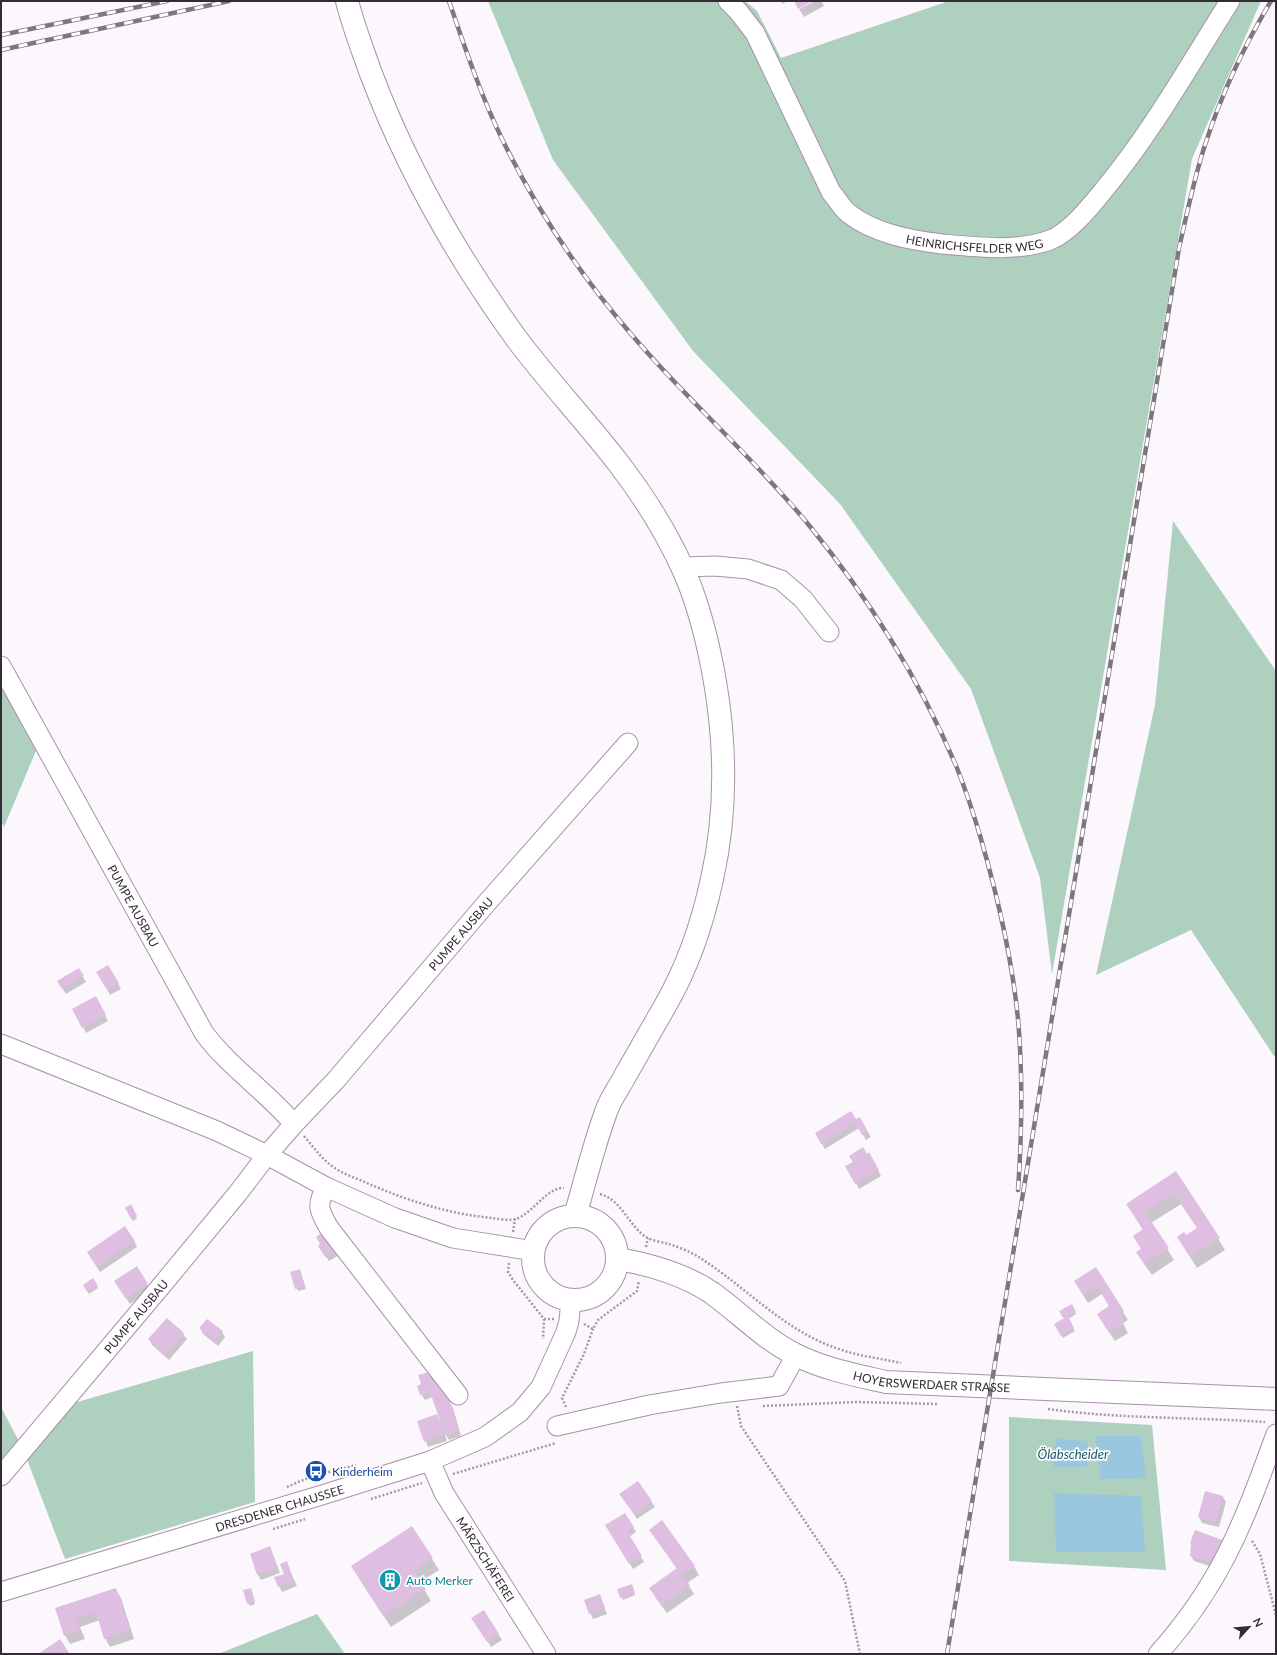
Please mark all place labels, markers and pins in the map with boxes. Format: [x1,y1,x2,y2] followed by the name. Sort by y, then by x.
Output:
[303,1458,329,1484] bus stop icon: Kinderheim
[332,1464,393,1479] place label: Kinderheim
[377,1567,403,1593] building icon: Auto Merker
[406,1573,474,1588] place label: Auto Merker

